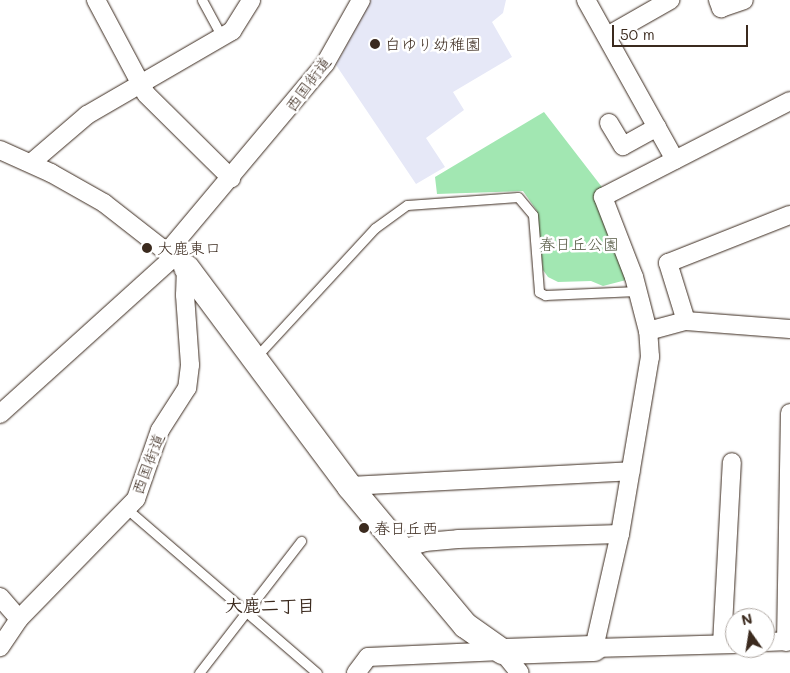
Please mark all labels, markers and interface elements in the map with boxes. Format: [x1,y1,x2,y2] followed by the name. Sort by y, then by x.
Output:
[615,15,751,47] scale bar
[620,24,655,44] text: 50 m
[385,34,481,54] place label: 白ゆり幼稚園
[369,38,381,50] marker: 白ゆり幼稚園
[281,53,335,115] street label: 西国街道
[539,234,619,254] park label: 春日丘公園
[157,238,221,258] place label: 大鹿東口
[141,242,153,254] marker: 大鹿東口
[128,431,168,497] street label: 西国街道
[374,518,438,538] place label: 春日丘西
[358,522,370,534] marker: 春日丘西
[225,594,315,616] district label: 大鹿二丁目
[725,608,775,658] north arrow
[739,608,754,629] text: N

